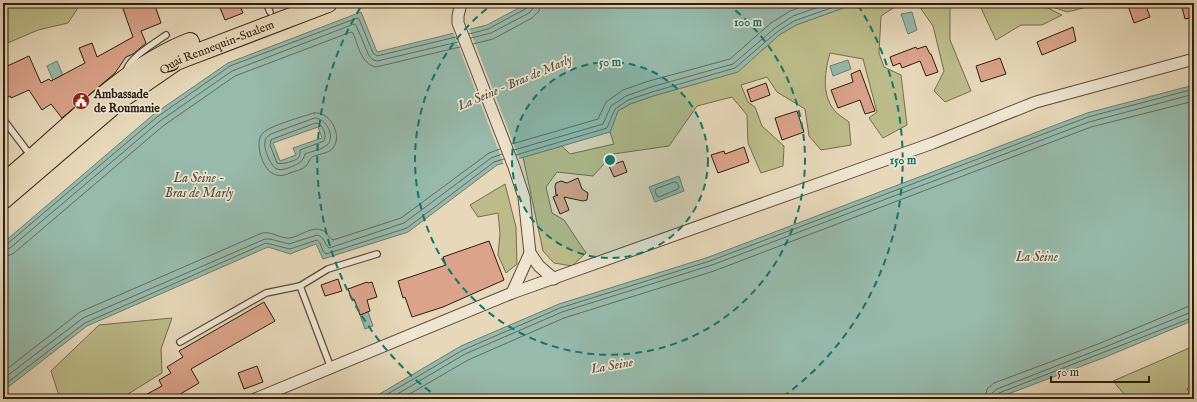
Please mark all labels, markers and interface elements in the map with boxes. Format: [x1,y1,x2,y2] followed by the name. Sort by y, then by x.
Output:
[734,15,763,30] text: 100 m
[156,17,276,78] street label: Quai Rennequin-Sualem
[454,51,575,115] water label: La Seine - Bras de Marly
[599,55,622,70] text: 50 m
[93,87,160,116] place label: Ambassade de Roumanie
[71,91,91,111] public building icon: Ambassade de Roumanie
[603,153,617,167] centre of rings
[890,153,917,168] text: 150 m
[165,170,233,202] water label: La Seine - Bras de Marly
[1015,249,1059,266] water label: La Seine
[589,354,635,378] water label: La Seine
[1051,358,1149,384] scale bar
[1057,365,1079,380] text: 50 m

